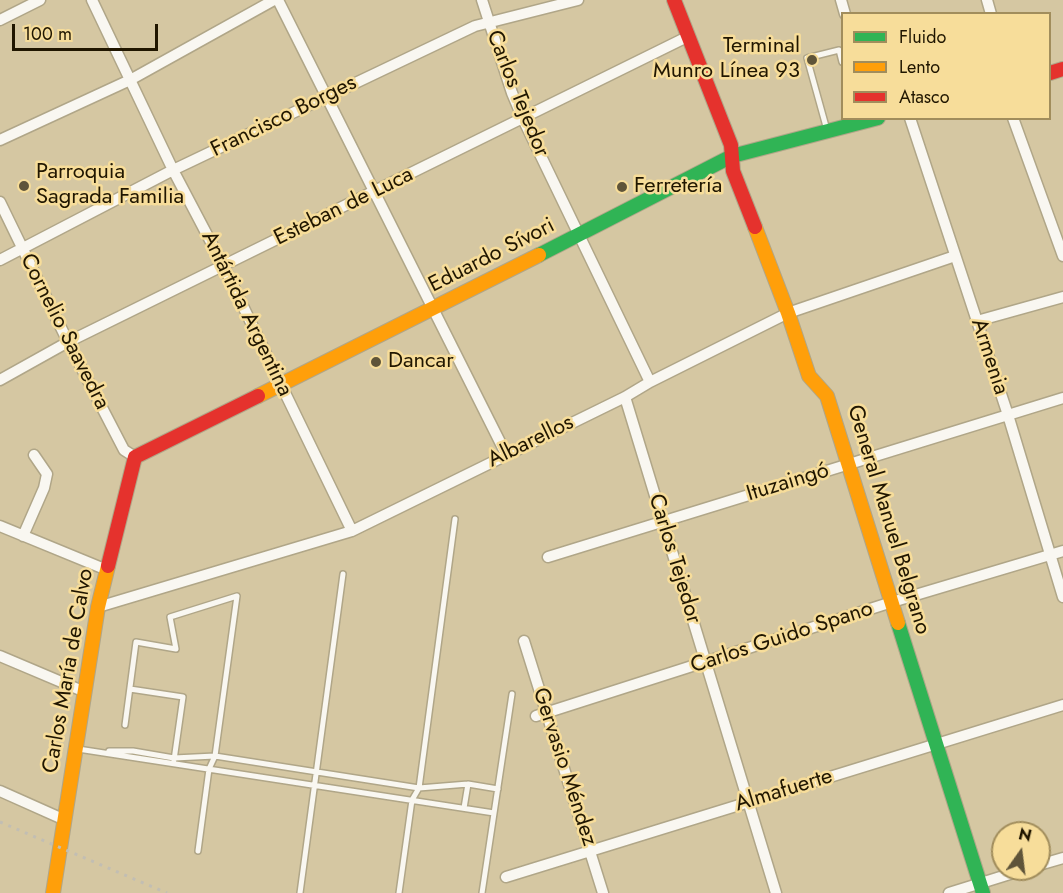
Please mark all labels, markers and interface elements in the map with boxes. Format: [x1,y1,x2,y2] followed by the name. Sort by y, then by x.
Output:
[15,12,160,50] scale bar
[841,12,1051,120] legend
[23,21,72,47] text: 100 m
[899,24,946,50] text: Fluido
[480,27,554,161] street label: Carlos Tejedor
[653,34,800,86] place label: Terminal Munro Línea 93
[805,53,819,67] marker: Terminal Munro Línea 93
[899,54,940,80] text: Lento
[207,70,361,164] street label: Francisco Borges
[899,84,950,110] text: Atasco
[36,160,184,212] place label: Parroquia Sagrada Familia
[270,162,418,252] street label: Esteban de Luca
[634,174,722,200] place label: Ferretería
[17,179,31,193] marker: Parroquia Sagrada Familia
[615,180,629,194] marker: Ferretería
[425,213,559,299] street label: Eduardo Sívori
[195,227,297,401] street label: Antártida Argentina
[13,250,115,414] street label: Cornelio Saavedra
[964,316,1014,398] street label: Armenia
[388,349,454,375] place label: Dancar
[369,355,383,369] marker: Dancar
[841,402,935,638] street label: General Manuel Belgrano
[484,410,578,474] street label: Albarellos
[744,458,832,508] street label: Ituzaingó
[642,491,706,627] street label: Carlos Tejedor
[38,567,100,775] street label: Carlos María de Calvo
[688,596,876,680] street label: Carlos Guido Spano
[526,685,602,849] street label: Gervasio Méndez
[732,764,836,818] street label: Almafuerte
[991,821,1051,881] north arrow
[1016,822,1034,848] text: N

